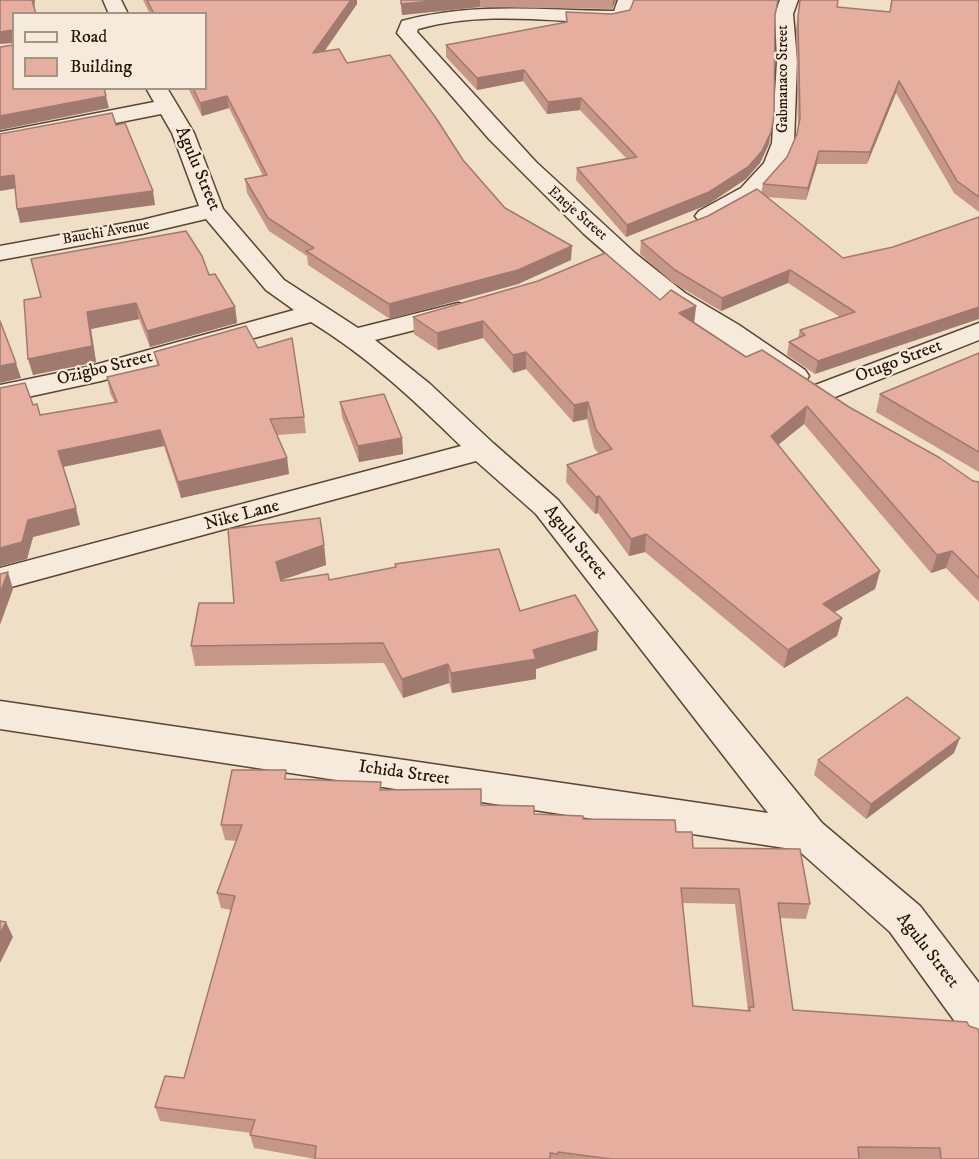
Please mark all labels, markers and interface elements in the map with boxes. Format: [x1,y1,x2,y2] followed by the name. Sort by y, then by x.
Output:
[12,12,207,90] legend
[775,25,793,133] street label: Gabmanaco Street
[70,26,107,48] text: Road
[70,56,132,78] text: Building
[170,124,224,214] street label: Agulu Street
[543,183,611,245] street label: Eneje Street
[61,217,151,249] street label: Bauchi Avenue
[853,336,945,388] street label: Otugo Street
[55,347,155,391] street label: Ozigbo Street
[202,496,282,536] street label: Nike Lane
[538,501,612,585] street label: Agulu Street
[357,757,451,791] street label: Ichida Street
[891,909,963,993] street label: Agulu Street

